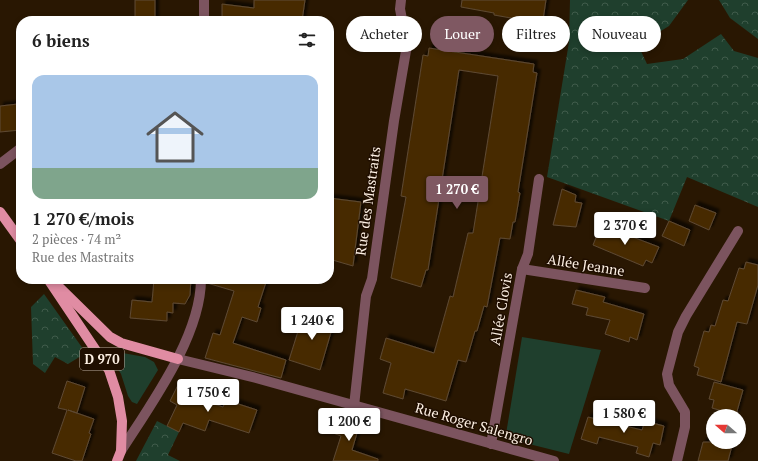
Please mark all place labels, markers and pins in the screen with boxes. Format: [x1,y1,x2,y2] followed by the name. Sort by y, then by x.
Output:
[420,176,494,210] pin: 1 270 €
[588,212,662,246] pin: 2 370 €
[275,307,349,341] pin: 1 240 €
[171,379,245,413] pin: 1 750 €
[587,400,661,434] pin: 1 580 €
[312,408,386,442] pin: 1 200 €

